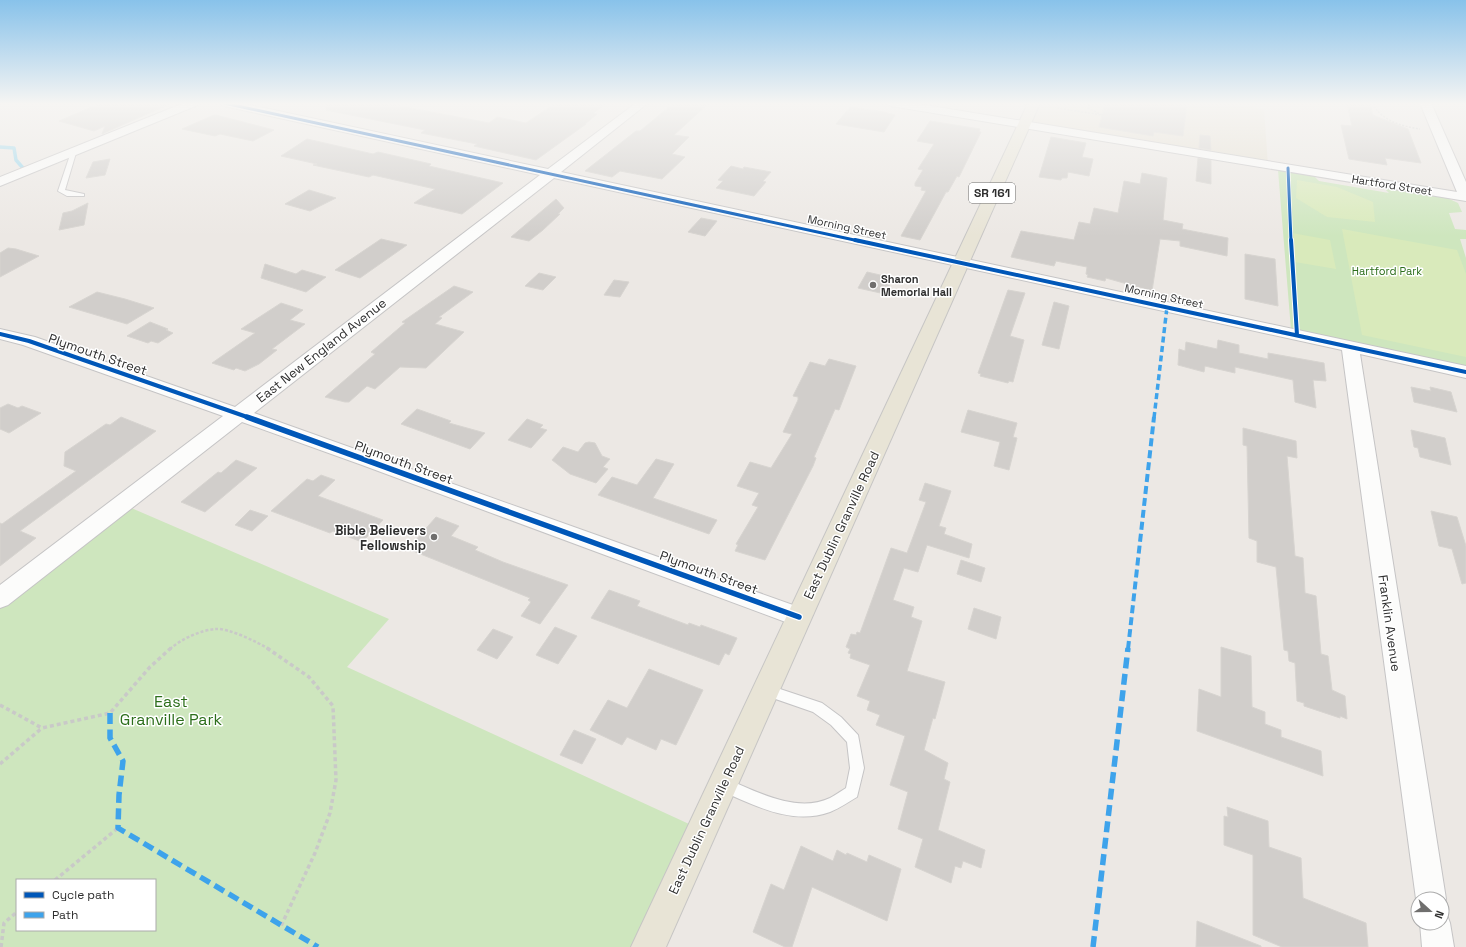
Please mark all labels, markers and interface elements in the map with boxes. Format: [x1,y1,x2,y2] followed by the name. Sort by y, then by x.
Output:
[1351,172,1433,198] street label: Hartford Street
[969,183,1015,203] road number: SR 161
[806,212,888,242] street label: Morning Street
[1352,264,1422,278] park label: Hartford Park
[881,272,952,299] place label: Sharon Memorial Hall
[868,280,878,290] marker: Sharon Memorial Hall
[1123,281,1205,311] street label: Morning Street
[253,294,390,406] street label: East New England Avenue
[46,330,149,379] street label: Plymouth Street
[352,437,455,488] street label: Plymouth Street
[800,448,883,602] street label: East Dublin Granville Road
[335,522,426,554] place label: Bible Believers Fellowship
[429,532,439,542] marker: Bible Believers Fellowship
[657,547,760,598] street label: Plymouth Street
[1374,574,1405,673] street label: Franklin Avenue
[120,691,223,730] park label: East Granville Park
[665,743,748,897] street label: East Dublin Granville Road
[16,879,156,931] legend
[52,887,114,903] text: Cycle path
[1410,891,1450,931] north arrow
[52,907,78,923] text: Path
[1431,909,1447,921] text: N

